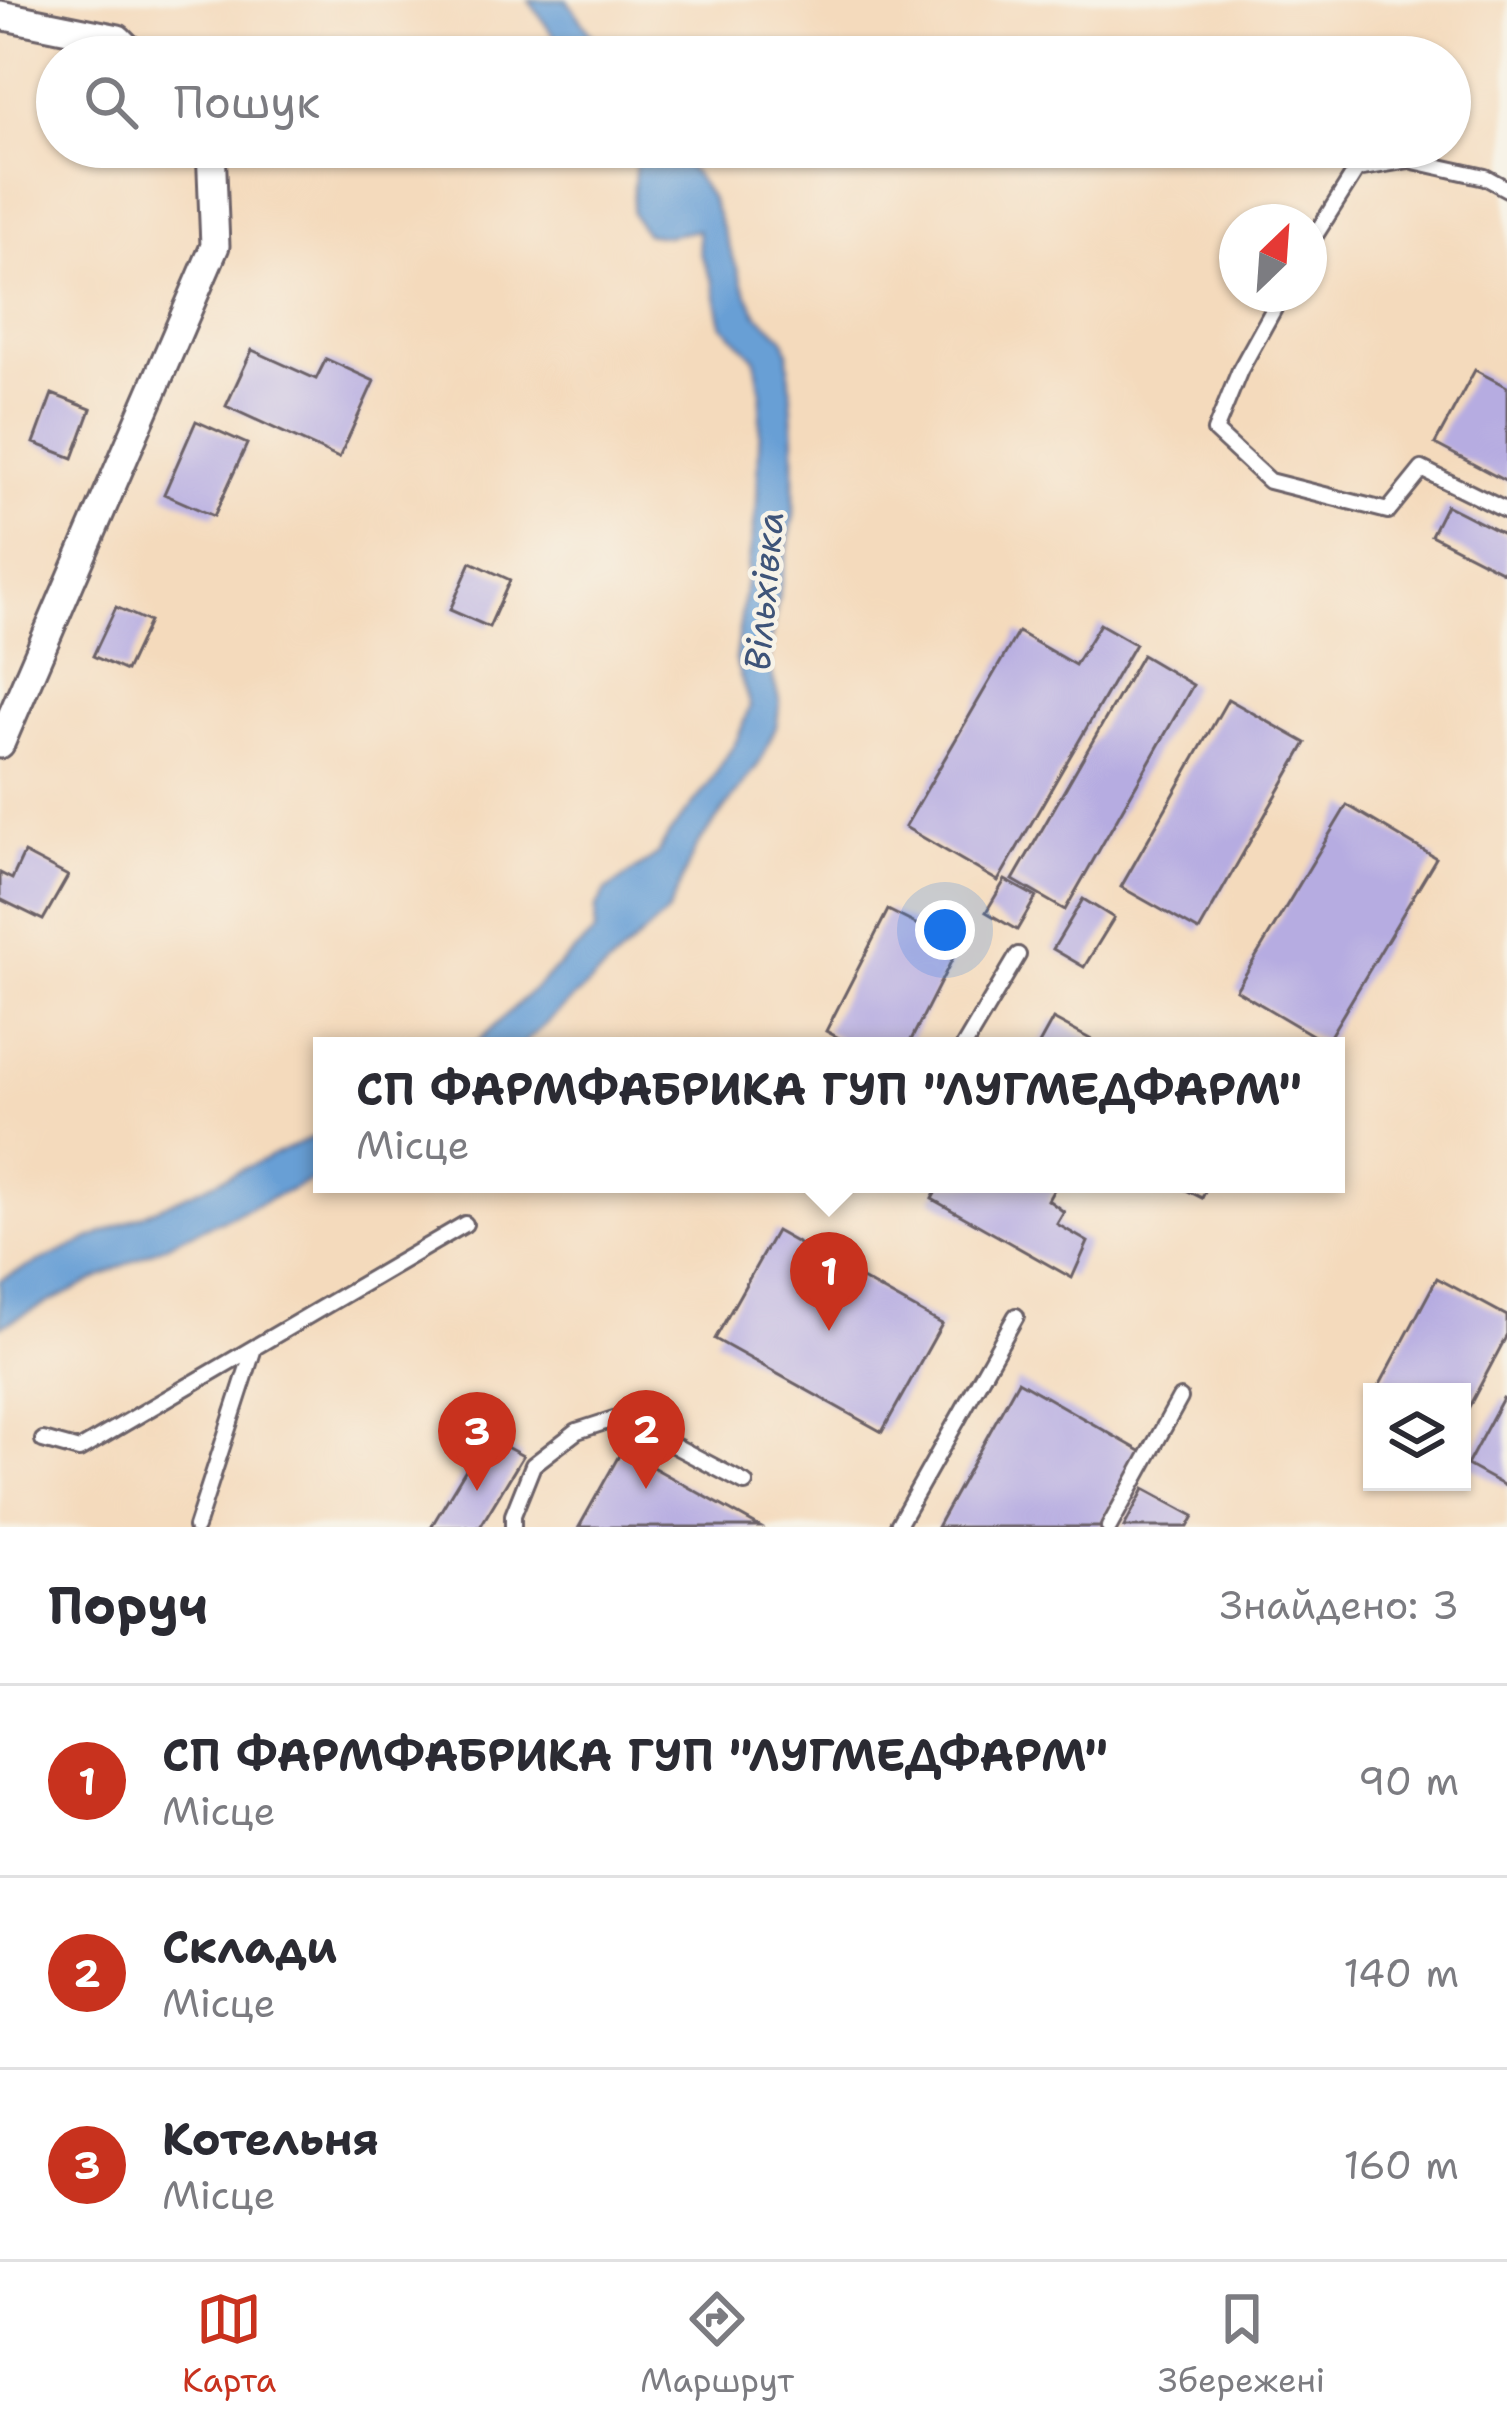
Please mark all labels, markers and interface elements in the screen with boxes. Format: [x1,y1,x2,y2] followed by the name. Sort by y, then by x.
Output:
[36,36,1471,168] search box
[78,69,144,135] icon: search
[174,72,320,132] text: Пошук
[1219,204,1327,312] north arrow
[733,509,795,673] water label: Вільхівка
[915,900,975,960] your location
[313,1037,1345,1193] popup
[356,1059,1302,1119] text: СП ФАРМФАБРИКА ГУП "ЛУГМЕДФАРМ"
[356,1119,470,1171] text: Місце
[790,1232,868,1331] pin: 1
[1363,1383,1471,1491] map controls
[1363,1383,1471,1491] button: layers
[607,1390,685,1489] pin: 2
[438,1392,516,1491] pin: 3
[48,1571,208,1639] text: Поруч
[1220,1579,1459,1631] text: Знайдено: 3
[162,1725,1108,1785] text: СП ФАРМФАБРИКА ГУП "ЛУГМЕДФАРМ"
[78,1755,96,1807] text: 1
[1358,1755,1459,1807] text: 90 m
[162,1785,276,1837] text: Місце
[162,1917,337,1977] text: Склади
[73,1947,101,1999] text: 2
[1343,1947,1459,1999] text: 140 m
[162,1977,276,2029] text: Місце
[162,2109,379,2169] text: Котельня
[73,2139,101,2191] text: 3
[1344,2139,1459,2191] text: 160 m
[162,2169,276,2221] text: Місце
[182,2286,276,2403] tab: Карта
[640,2286,794,2403] tab: Маршрут
[1158,2286,1325,2403] tab: Збережені

